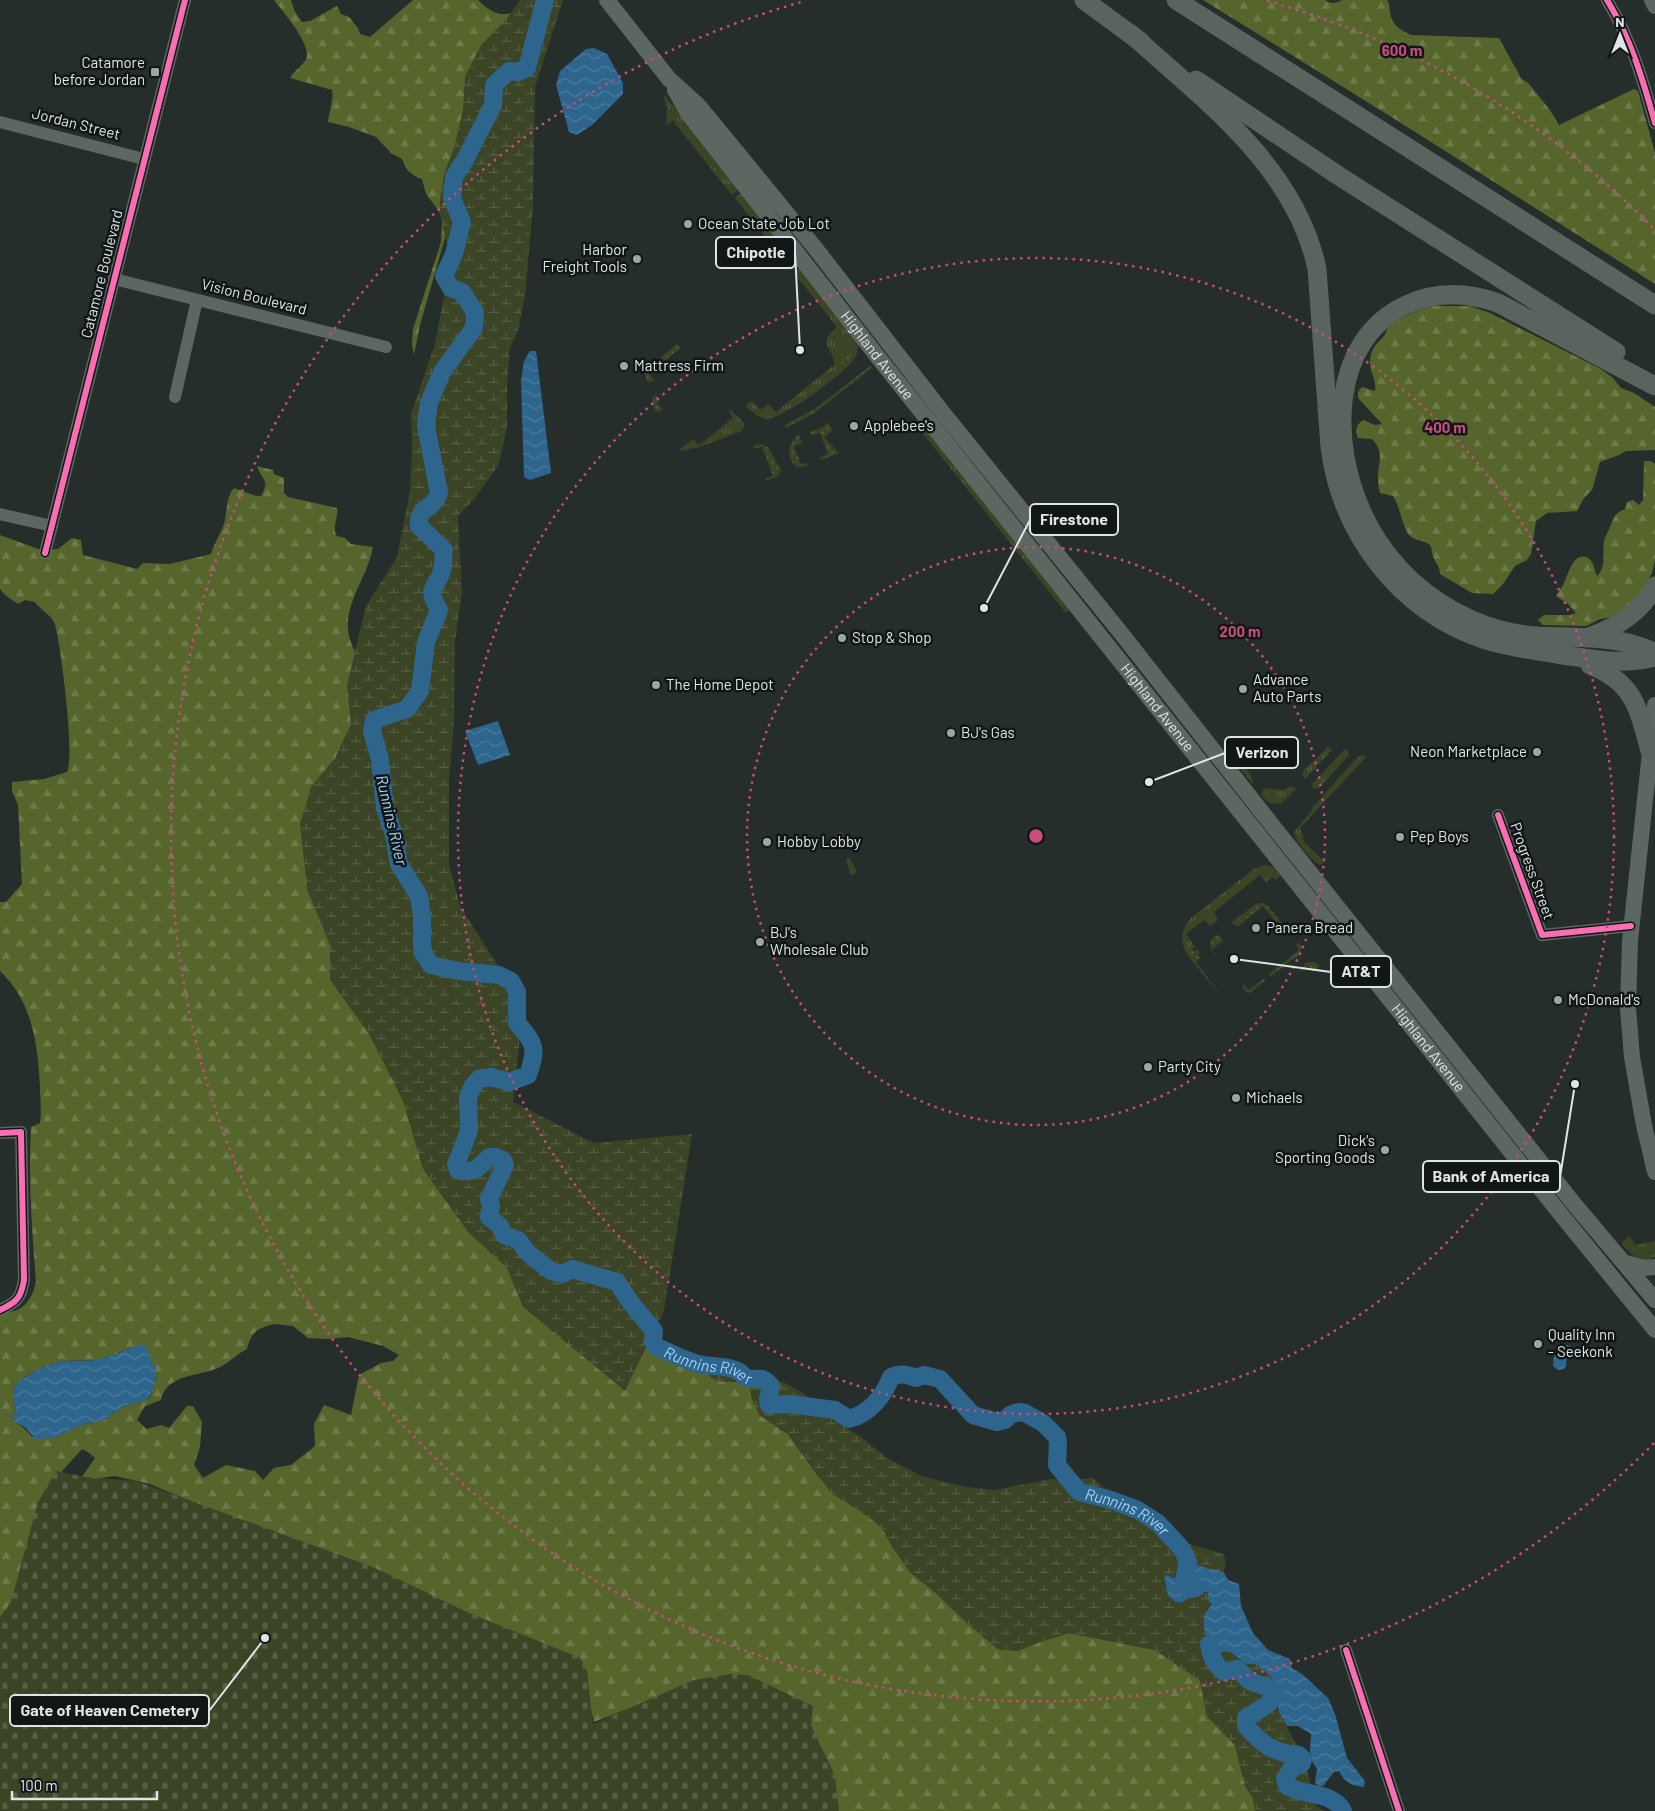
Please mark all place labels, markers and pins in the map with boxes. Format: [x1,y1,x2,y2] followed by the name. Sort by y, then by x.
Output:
[54,53,145,88] place label: Catamore before Jordan
[149,66,161,78] marker: Catamore before Jordan
[698,214,830,232] place label: Ocean State Job Lot
[682,218,694,230] marker: Ocean State Job Lot
[716,237,795,268] callout: Chipotle
[542,240,628,275] place label: Harbor Freight Tools
[631,253,643,265] marker: Harbor Freight Tools
[634,356,724,374] place label: Mattress Firm
[618,360,630,372] marker: Mattress Firm
[864,416,934,434] place label: Applebee's
[848,420,860,432] marker: Applebee's
[1030,504,1118,535] callout: Firestone
[852,628,932,646] place label: Stop & Shop
[836,632,848,644] marker: Stop & Shop
[1253,670,1321,705] place label: Advance Auto Parts
[666,675,774,693] place label: The Home Depot
[650,679,662,691] marker: The Home Depot
[1237,683,1249,695] marker: Advance Auto Parts
[961,723,1015,741] place label: BJ's Gas
[945,727,957,739] marker: BJ's Gas
[1225,737,1298,768] callout: Verizon
[1410,742,1527,760] place label: Neon Marketplace
[1531,746,1543,758] marker: Neon Marketplace
[1027,827,1045,845] centre of rings
[1410,827,1469,845] place label: Pep Boys
[1394,831,1406,843] marker: Pep Boys
[777,832,861,850] place label: Hobby Lobby
[761,836,773,848] marker: Hobby Lobby
[1266,918,1353,936] place label: Panera Bread
[1250,922,1262,934] marker: Panera Bread
[770,923,869,958] place label: BJ's Wholesale Club
[754,936,766,948] marker: BJ's Wholesale Club
[1331,956,1391,987] callout: AT&T
[1568,990,1640,1008] place label: McDonald's
[1552,994,1564,1006] marker: McDonald's
[1158,1057,1221,1075] place label: Party City
[1142,1061,1154,1073] marker: Party City
[1246,1088,1303,1106] place label: Michaels
[1230,1092,1242,1104] marker: Michaels
[1275,1131,1375,1166] place label: Dick's Sporting Goods
[1379,1144,1391,1156] marker: Dick's Sporting Goods
[1423,1161,1560,1192] callout: Bank of America
[1548,1325,1615,1360] place label: Quality Inn - Seekonk
[1532,1338,1544,1350] marker: Quality Inn - Seekonk
[10,1695,209,1726] callout: Gate of Heaven Cemetery

